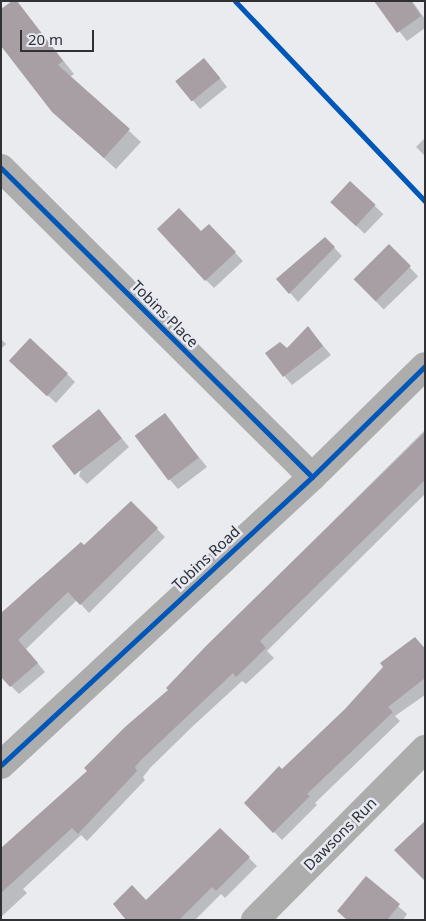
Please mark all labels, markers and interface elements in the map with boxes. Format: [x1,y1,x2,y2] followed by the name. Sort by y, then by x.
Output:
[22,20,96,52] scale bar
[28,29,63,49] text: 20 m
[128,277,202,351] street label: Tobins Place
[168,522,244,594] street label: Tobins Road
[300,794,380,874] street label: Dawsons Run

